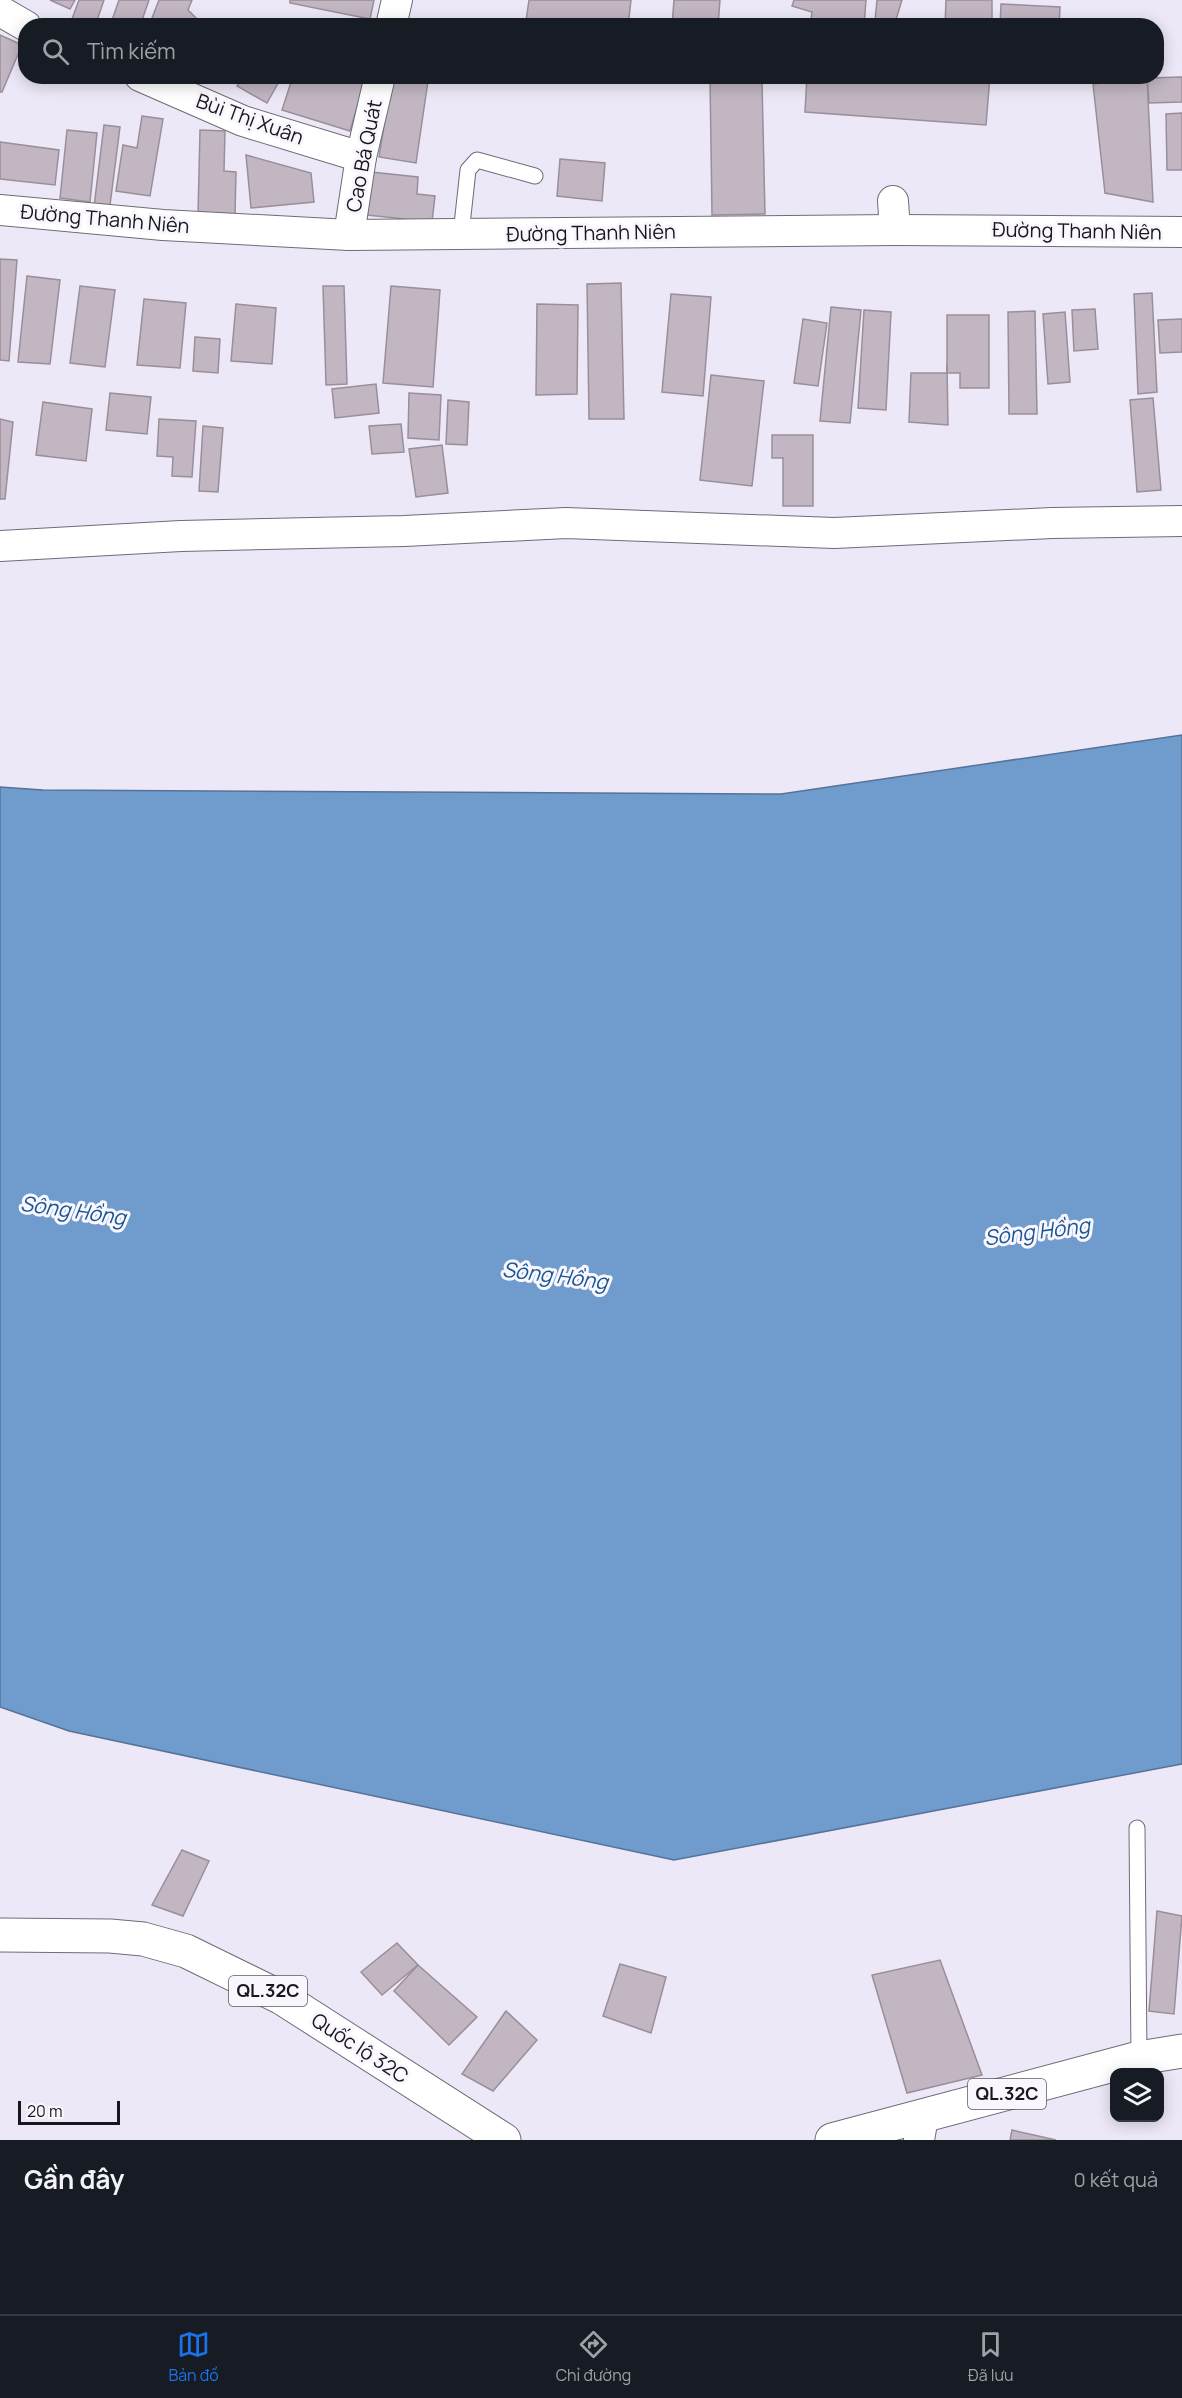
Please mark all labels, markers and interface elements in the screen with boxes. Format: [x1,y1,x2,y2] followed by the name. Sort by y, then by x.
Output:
[18,18,1164,84] search box
[39,35,72,68] icon: search
[87,36,176,66] text: Tìm kiếm
[193,87,308,150] street label: Bùi Thị Xuân
[339,97,388,214] street label: Cao Bá Quát
[19,198,191,239] street label: Đường Thanh Niên
[992,216,1162,245] street label: Đường Thanh Niên
[506,218,676,247] street label: Đường Thanh Niên
[19,1189,129,1231] water label: Sông Hồng
[982,1210,1093,1251] water label: Sông Hồng
[501,1255,611,1296] water label: Sông Hồng
[229,1976,307,2006] road number: QL.32C
[307,2006,414,2089] street label: Quốc lộ 32C
[1110,2068,1164,2122] map controls
[1110,2068,1164,2122] button: layers
[968,2079,1046,2109] road number: QL.32C
[18,2098,120,2126] scale bar
[27,2100,63,2122] text: 20 m
[24,2161,124,2197] text: Gần đây
[1074,2166,1158,2193] text: 0 kết quả
[168,2328,219,2386] tab: Bản đồ
[556,2328,631,2386] tab: Chỉ đường
[968,2328,1014,2386] tab: Đã lưu

